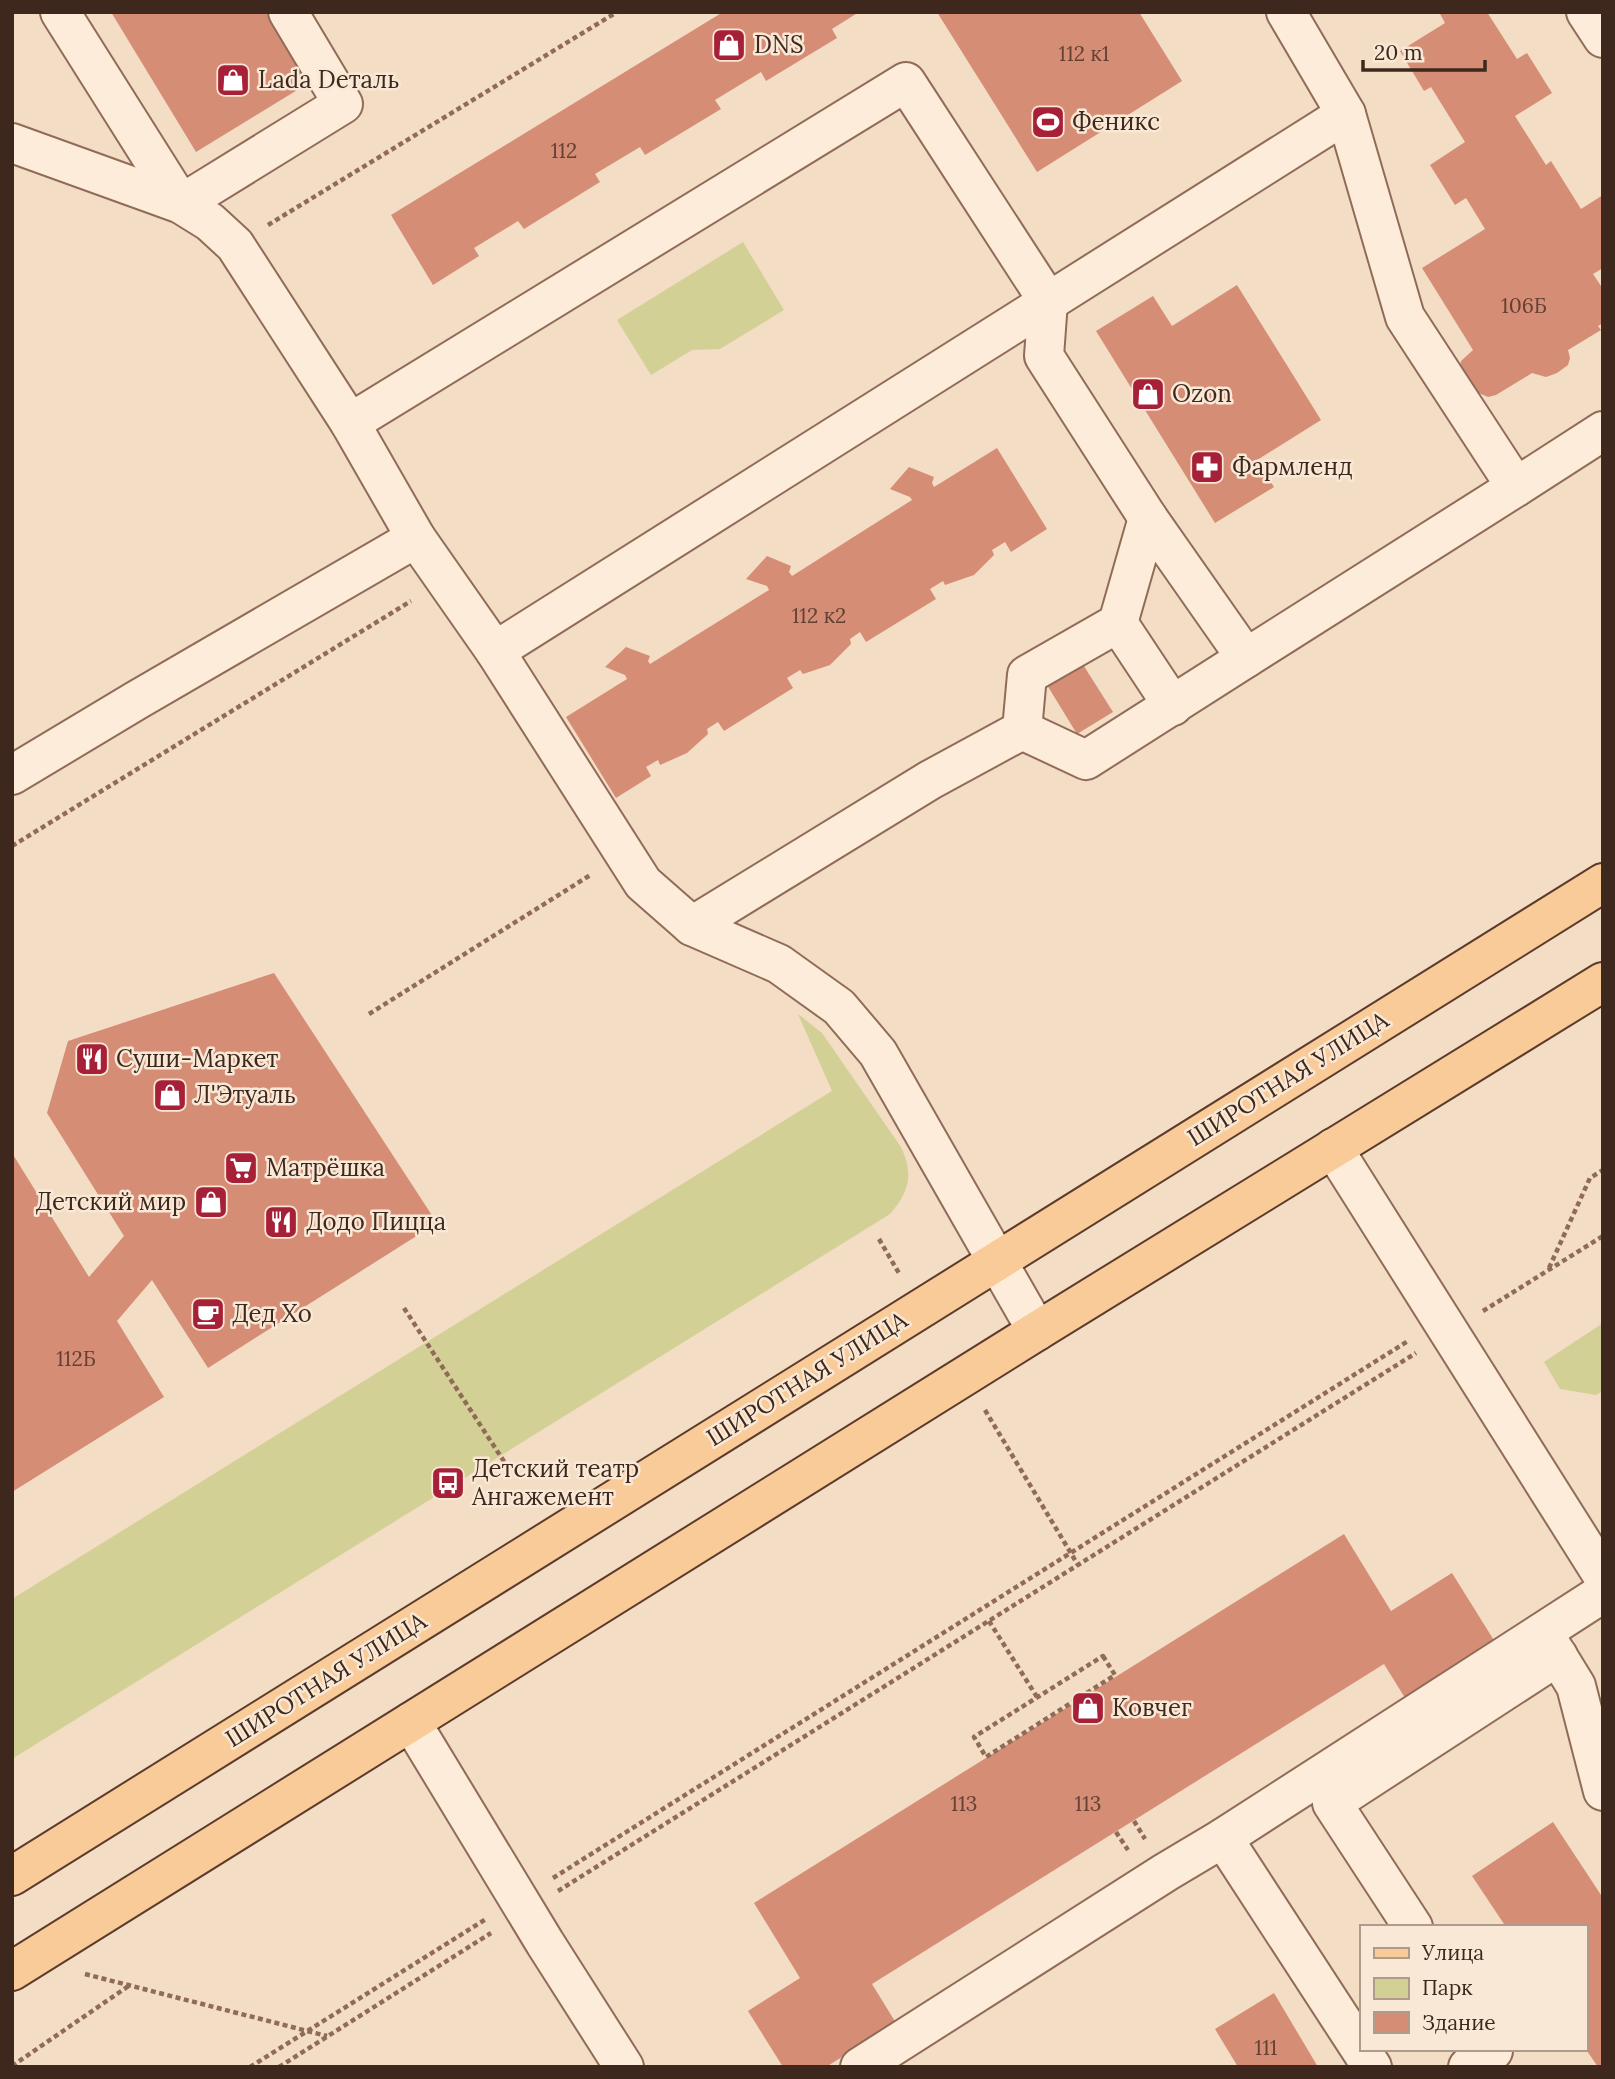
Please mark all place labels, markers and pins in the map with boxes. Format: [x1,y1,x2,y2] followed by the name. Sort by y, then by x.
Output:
[710,26,748,64] shop icon: DNS
[754,29,804,60] place label: DNS
[214,61,252,99] shop icon: Lada Dеталь
[258,64,399,95] place label: Lada Dеталь
[1029,103,1067,141] sports icon: Феникс
[1072,106,1160,137] place label: Феникс
[1129,375,1167,413] shop icon: Ozon
[1172,378,1232,409] place label: Ozon
[1188,448,1226,486] pharmacy icon: Фармленд
[1232,451,1352,482] place label: Фармленд
[73,1040,111,1078] restaurant icon: Суши-Маркет
[116,1043,279,1074] place label: Суши-Маркет
[151,1076,189,1114] shop icon: Л'Этуаль
[194,1079,296,1110] place label: Л'Этуаль
[222,1149,260,1187] supermarket icon: Матрёшка
[266,1152,385,1183] place label: Матрёшка
[192,1183,230,1221] shop icon: Детский мир
[35,1186,186,1217] place label: Детский мир
[262,1203,300,1241] restaurant icon: Додо Пицца
[306,1206,446,1237] place label: Додо Пицца
[189,1295,227,1333] cafe icon: Дед Хо
[232,1298,312,1329] place label: Дед Хо
[471,1453,639,1512] place label: Детский театр Ангажемент
[429,1464,467,1502] bus stop icon: Детский театр Ангажемент
[1069,1689,1107,1727] shop icon: Ковчег
[1112,1692,1192,1723] place label: Ковчег

